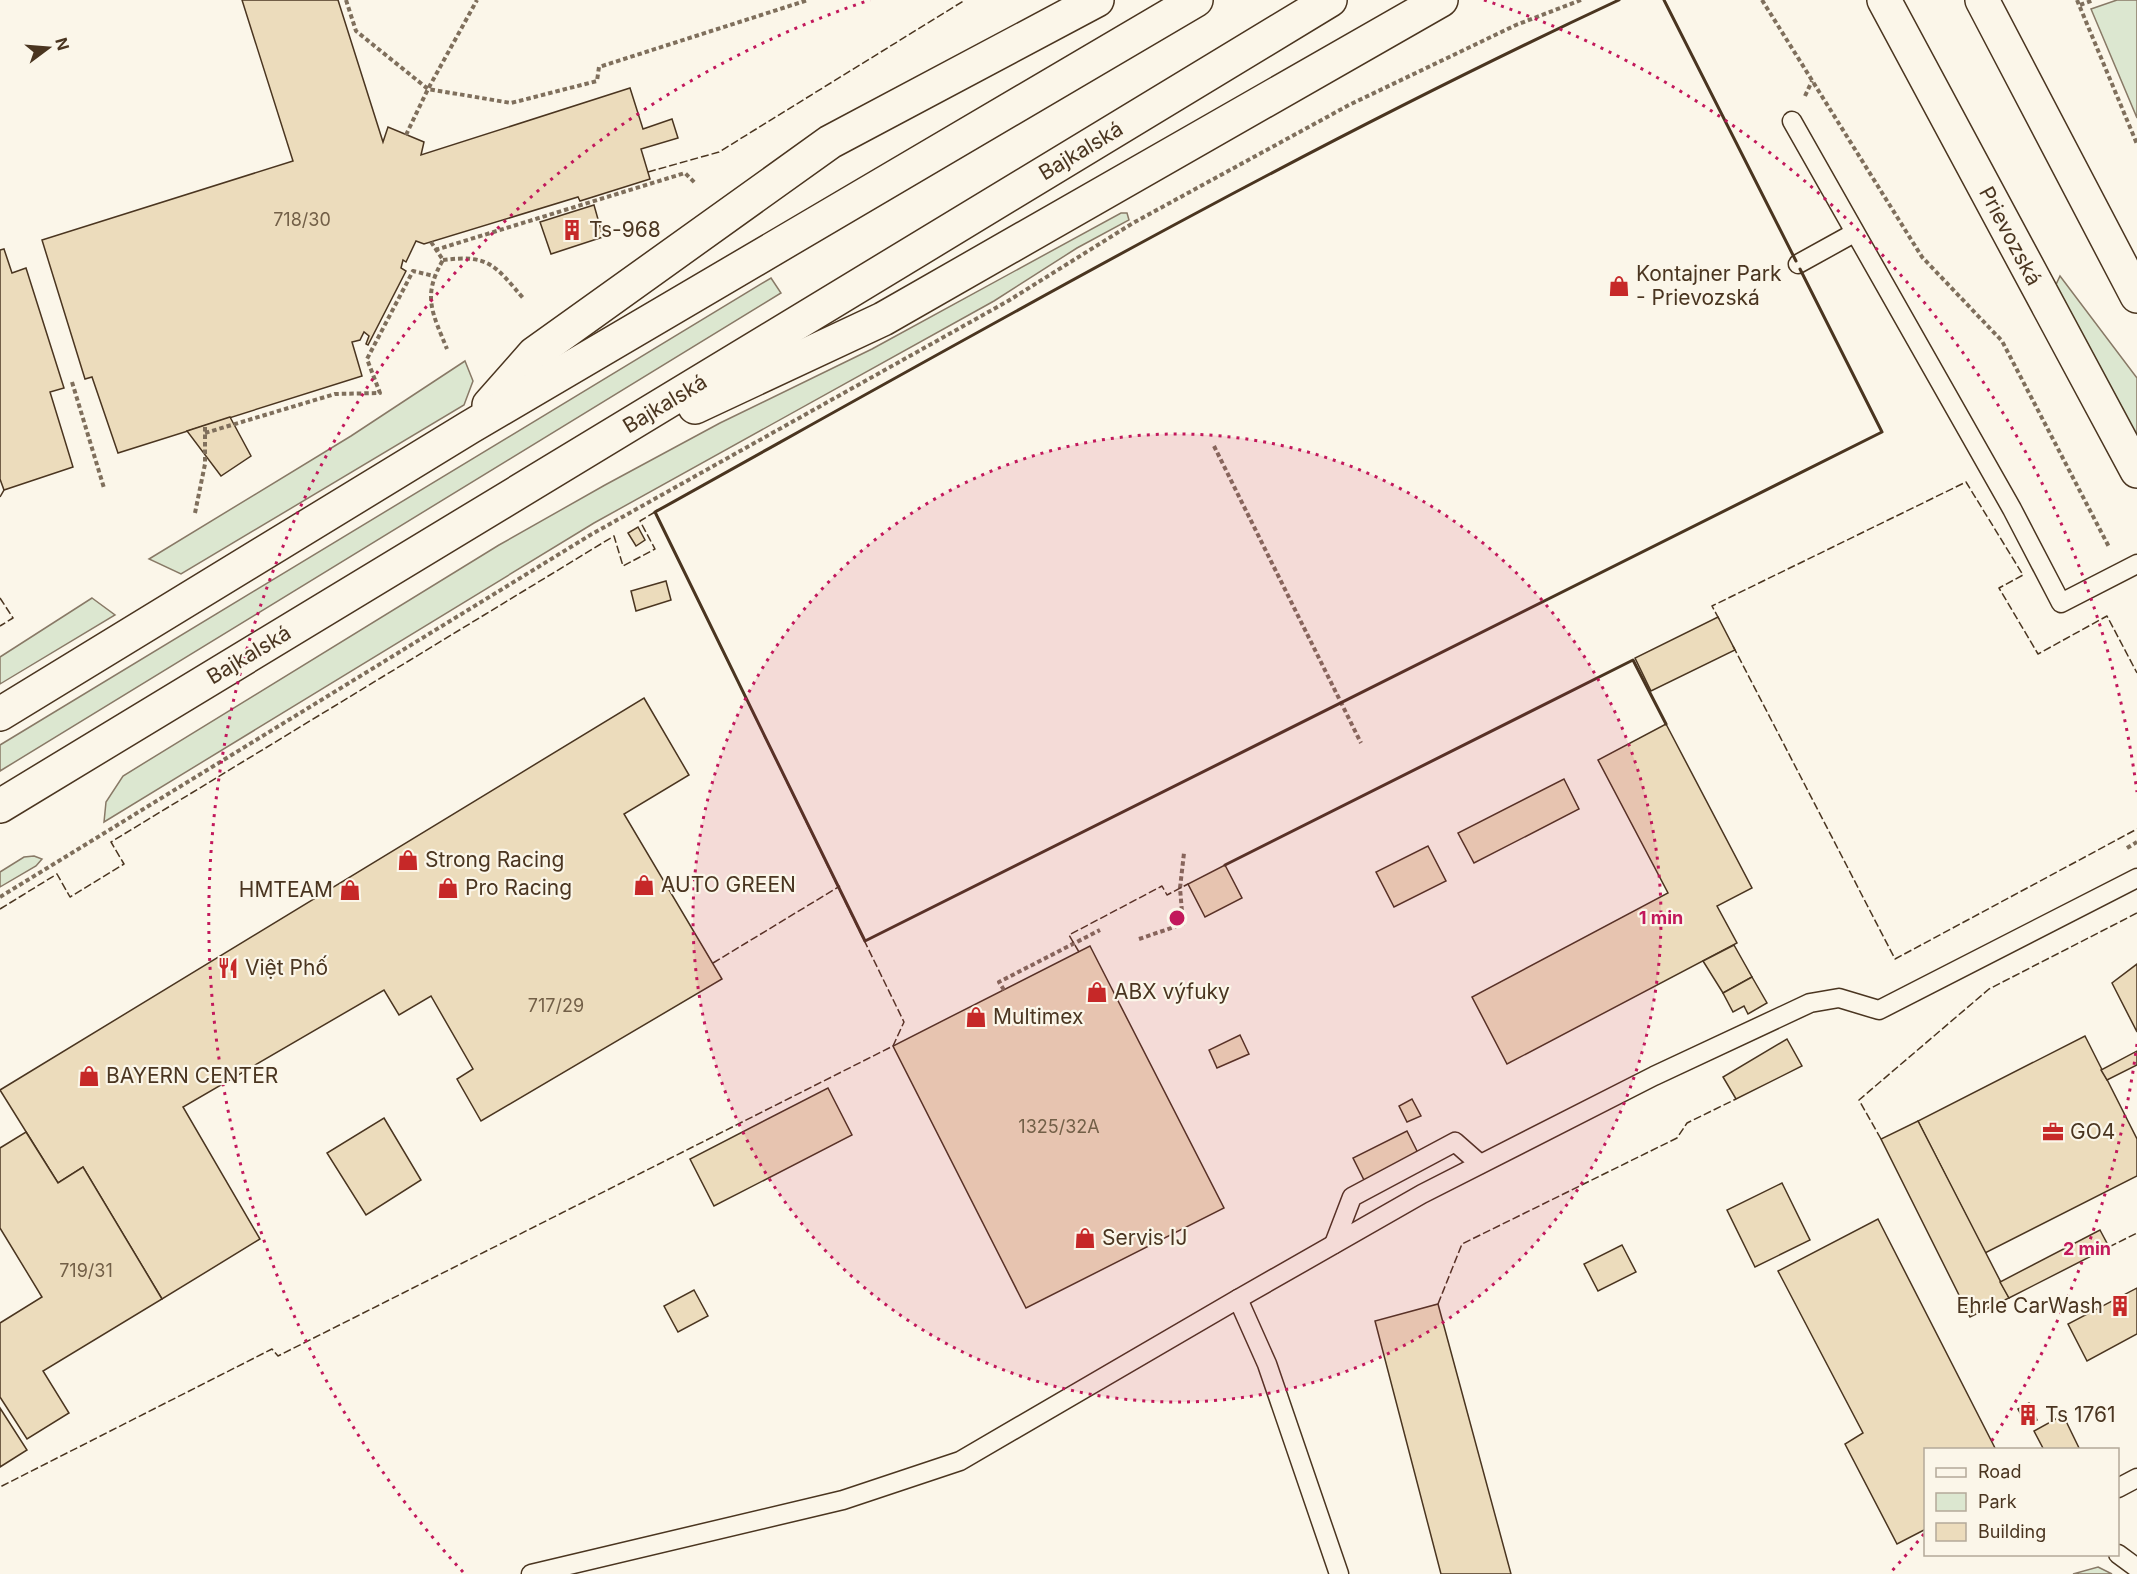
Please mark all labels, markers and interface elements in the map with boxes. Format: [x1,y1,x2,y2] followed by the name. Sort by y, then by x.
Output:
[18,18,78,78] north arrow
[51,35,74,52] text: N
[1034,116,1127,185] street label: Bajkalská
[1974,182,2047,289] street label: Prievozská
[273,209,331,230] house number: 718/30
[589,217,661,242] place label: Ts-968
[560,218,584,242] building icon: Ts-968
[1636,261,1782,310] place label: Kontajner Park - Prievozská
[1607,274,1631,298] shop icon: Kontajner Park - Prievozská
[618,369,711,438] street label: Bajkalská
[202,620,295,689] street label: Bajkalská
[425,847,564,872] place label: Strong Racing
[396,848,420,872] shop icon: Strong Racing
[661,872,796,897] place label: AUTO GREEN
[632,873,656,897] shop icon: AUTO GREEN
[465,875,572,900] place label: Pro Racing
[436,876,460,900] shop icon: Pro Racing
[239,877,333,902] place label: HMTEAM
[338,878,362,902] shop icon: HMTEAM
[1639,907,1683,928] text: 1 min
[1167,908,1187,928] centre of rings
[245,955,328,980] place label: Việt Phố
[216,956,240,980] restaurant icon: Việt Phố
[1114,979,1230,1004] place label: ABX výfuky
[1085,980,1109,1004] shop icon: ABX výfuky
[528,995,584,1016] house number: 717/29
[993,1004,1083,1029] place label: Multimex
[964,1005,988,1029] shop icon: Multimex
[106,1063,278,1088] place label: BAYERN CENTER
[77,1064,101,1088] shop icon: BAYERN CENTER
[1018,1116,1100,1137] house number: 1325/32A
[2070,1119,2115,1144] place label: GO4
[2041,1120,2065,1144] office icon: GO4
[1102,1225,1187,1250] place label: Servis IJ
[1073,1226,1097,1250] shop icon: Servis IJ
[2063,1238,2111,1259] text: 2 min
[59,1260,113,1281] house number: 719/31
[1957,1293,2103,1318] place label: Ehrle CarWash
[2108,1294,2132,1318] building icon: Ehrle CarWash
[2045,1402,2116,1427] place label: Ts 1761
[2016,1403,2040,1427] building icon: Ts 1761
[1924,1448,2119,1556] legend
[1978,1461,2021,1482] text: Road
[1978,1491,2017,1512] text: Park
[1978,1521,2046,1542] text: Building

